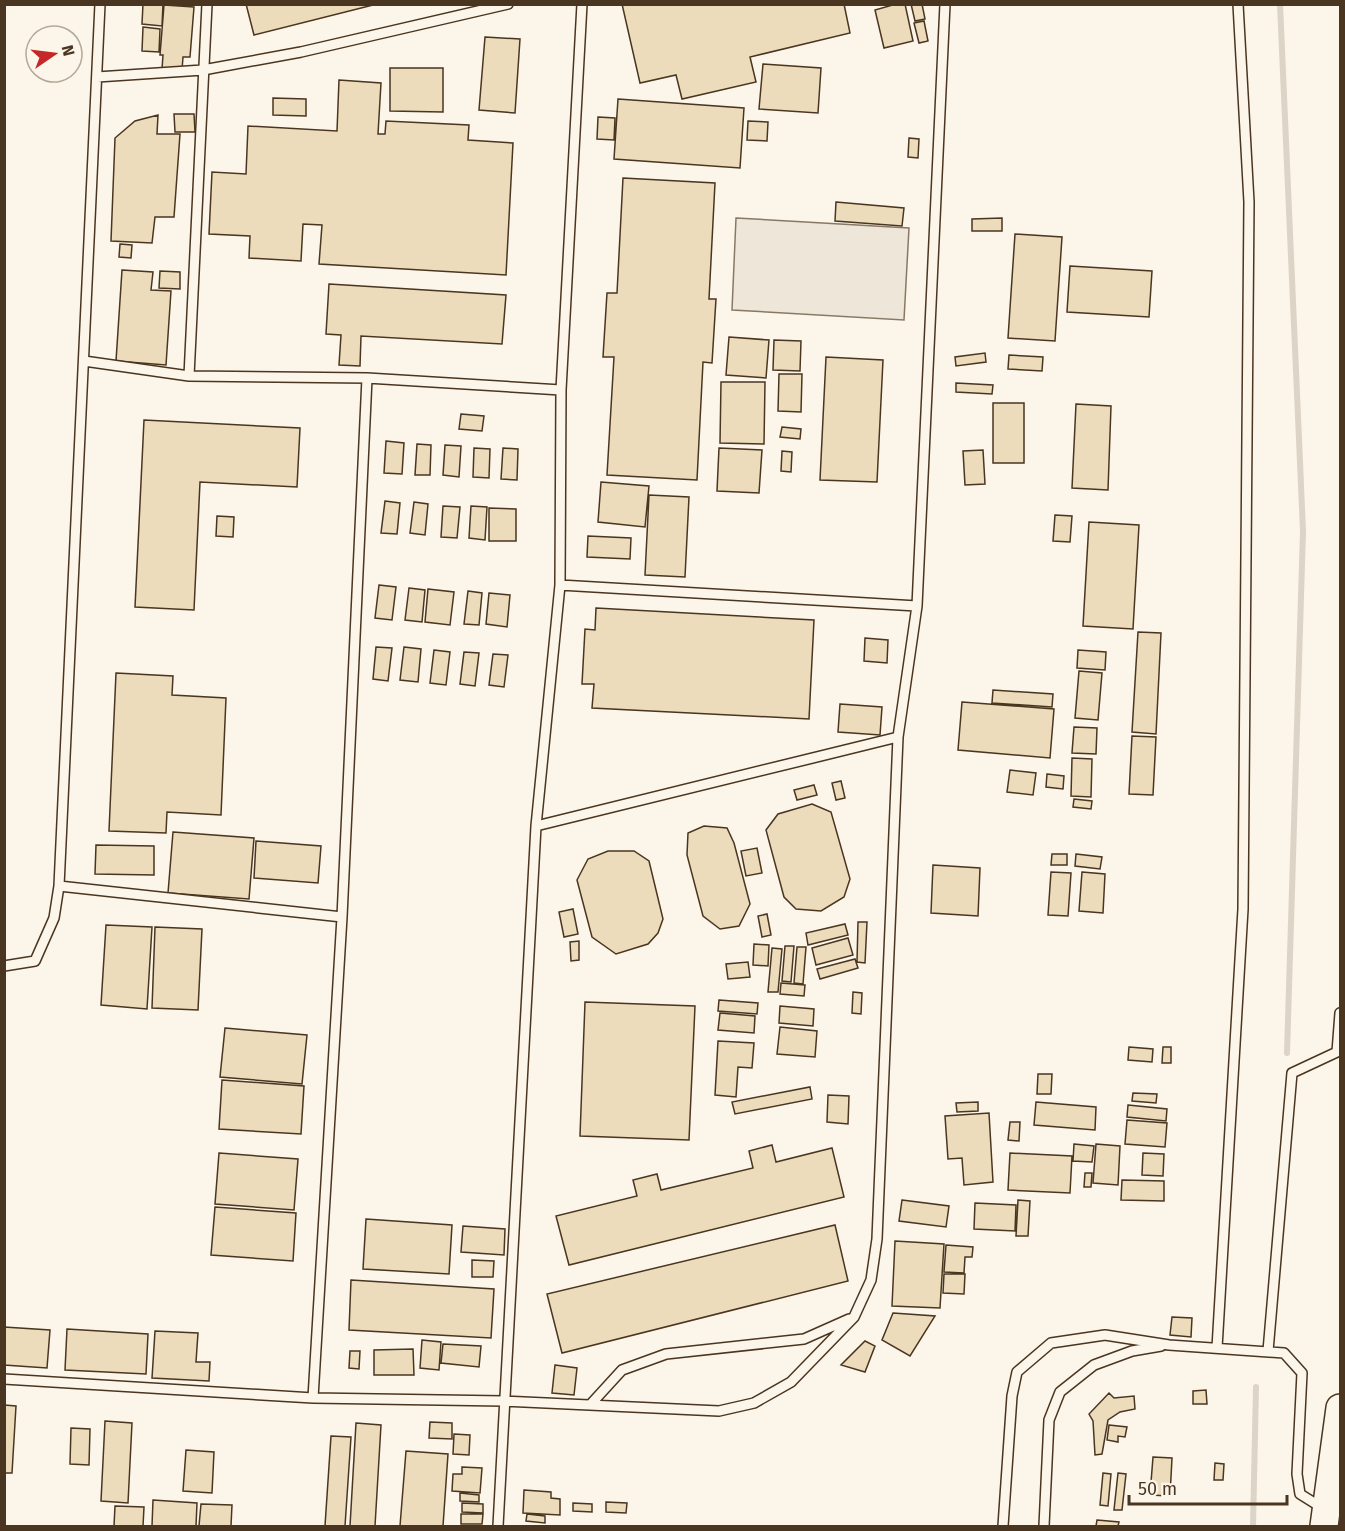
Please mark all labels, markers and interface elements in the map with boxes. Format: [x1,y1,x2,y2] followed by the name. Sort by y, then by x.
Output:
[24,24,84,84] north arrow
[58,43,79,58] text: N
[1129,1468,1286,1506] scale bar
[1138,1478,1177,1500] text: 50 m

